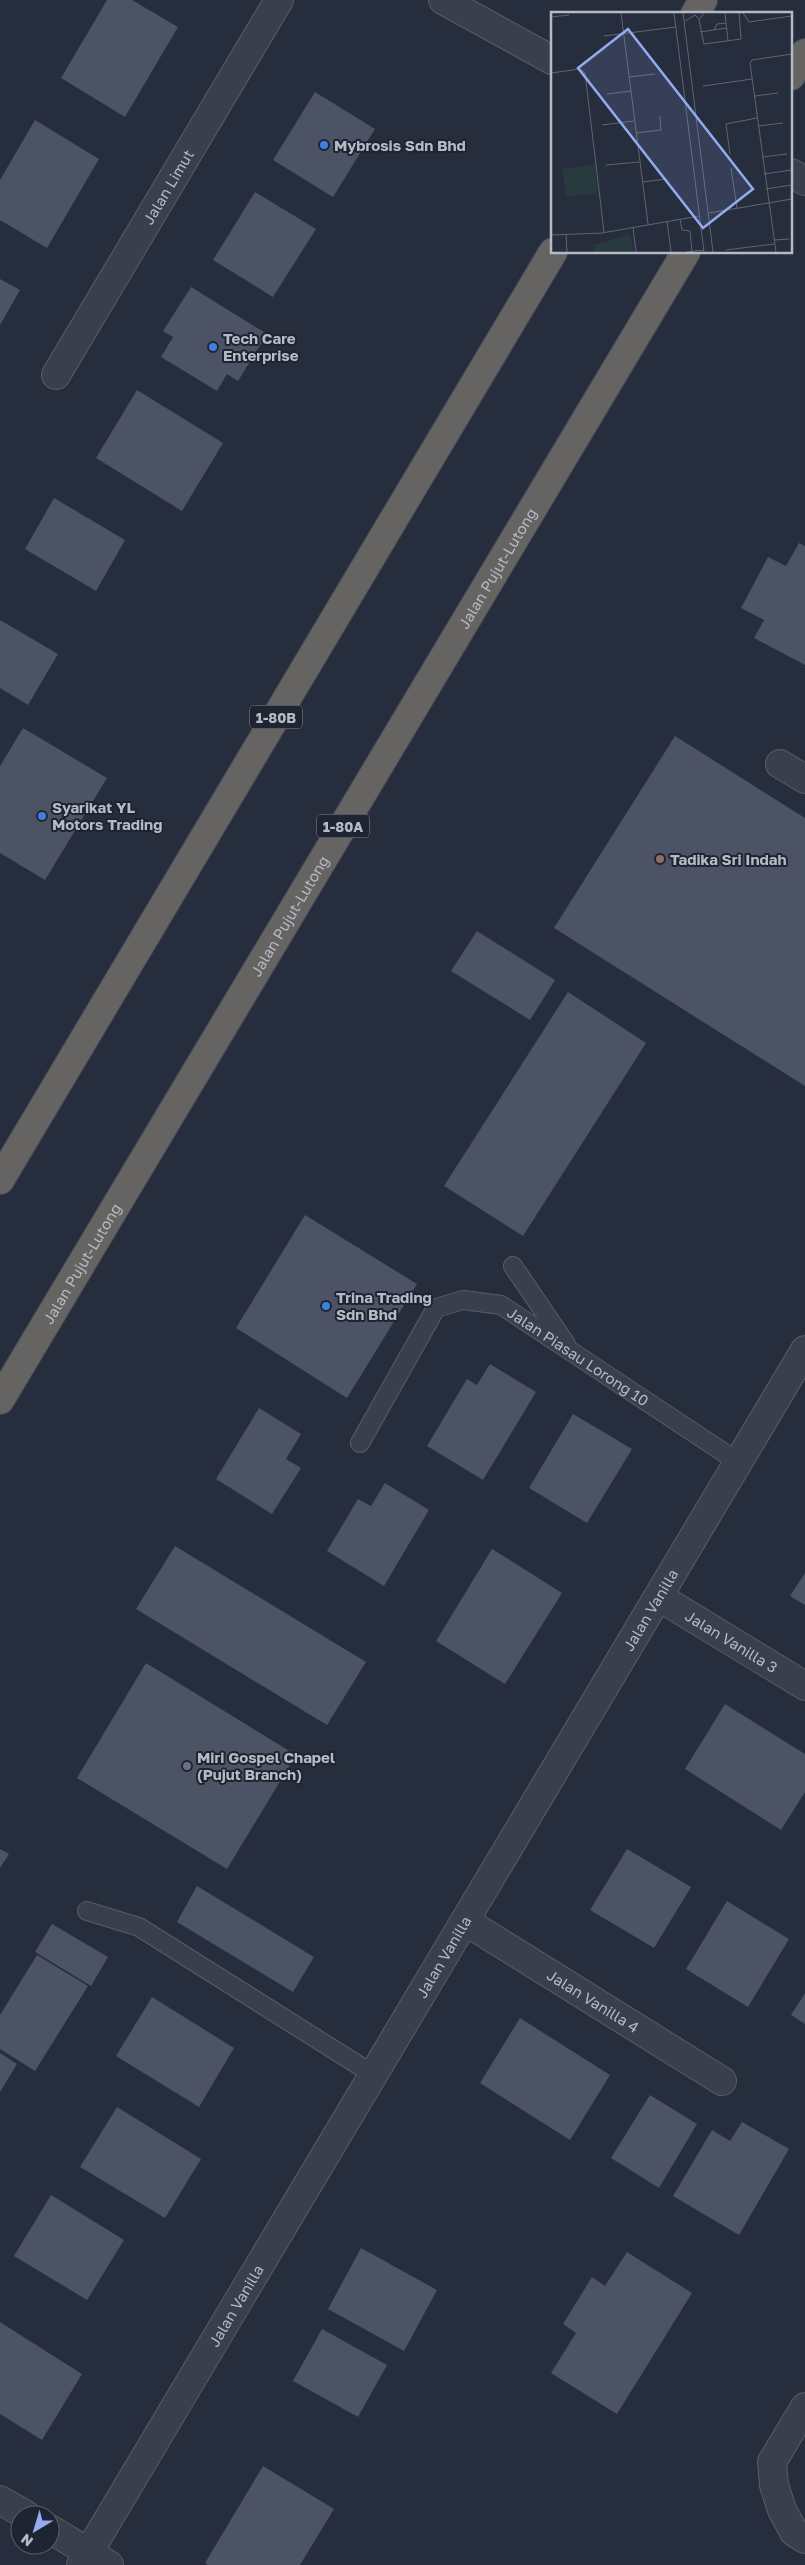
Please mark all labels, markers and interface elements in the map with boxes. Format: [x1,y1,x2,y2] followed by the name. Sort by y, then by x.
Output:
[551,12,792,254] inset map
[334,136,466,154] place label: Mybrosis Sdn Bhd
[318,139,330,151] marker: Mybrosis Sdn Bhd
[139,146,197,228] street label: Jalan Limut
[223,329,299,364] place label: Tech Care Enterprise
[207,341,219,353] marker: Tech Care Enterprise
[454,505,540,632] street label: Jalan Pujut-Lutong
[250,706,302,729] road number: 1-80B
[52,798,162,833] place label: Syarikat YL Motors Trading
[36,810,48,822] marker: Syarikat YL Motors Trading
[317,814,369,838] road number: 1-80A
[670,850,787,868] place label: Tadika Sri Indah
[246,852,332,979] street label: Jalan Pujut-Lutong
[654,853,666,865] marker: Tadika Sri Indah
[39,1200,125,1327] street label: Jalan Pujut-Lutong
[336,1288,432,1323] place label: Trina Trading Sdn Bhd
[320,1300,332,1312] marker: Trina Trading Sdn Bhd
[504,1303,652,1409] street label: Jalan Piasau Lorong 10
[619,1566,682,1654] street label: Jalan Vanilla
[682,1606,781,1676] street label: Jalan Vanilla 3
[197,1748,335,1783] place label: Miri Gospel Chapel (Pujut Branch)
[181,1760,193,1772] marker: Miri Gospel Chapel (Pujut Branch)
[412,1913,475,2001] street label: Jalan Vanilla
[544,1965,643,2036] street label: Jalan Vanilla 4
[204,2261,267,2350] street label: Jalan Vanilla
[10,2505,60,2555] north arrow
[17,2531,36,2551] text: N

